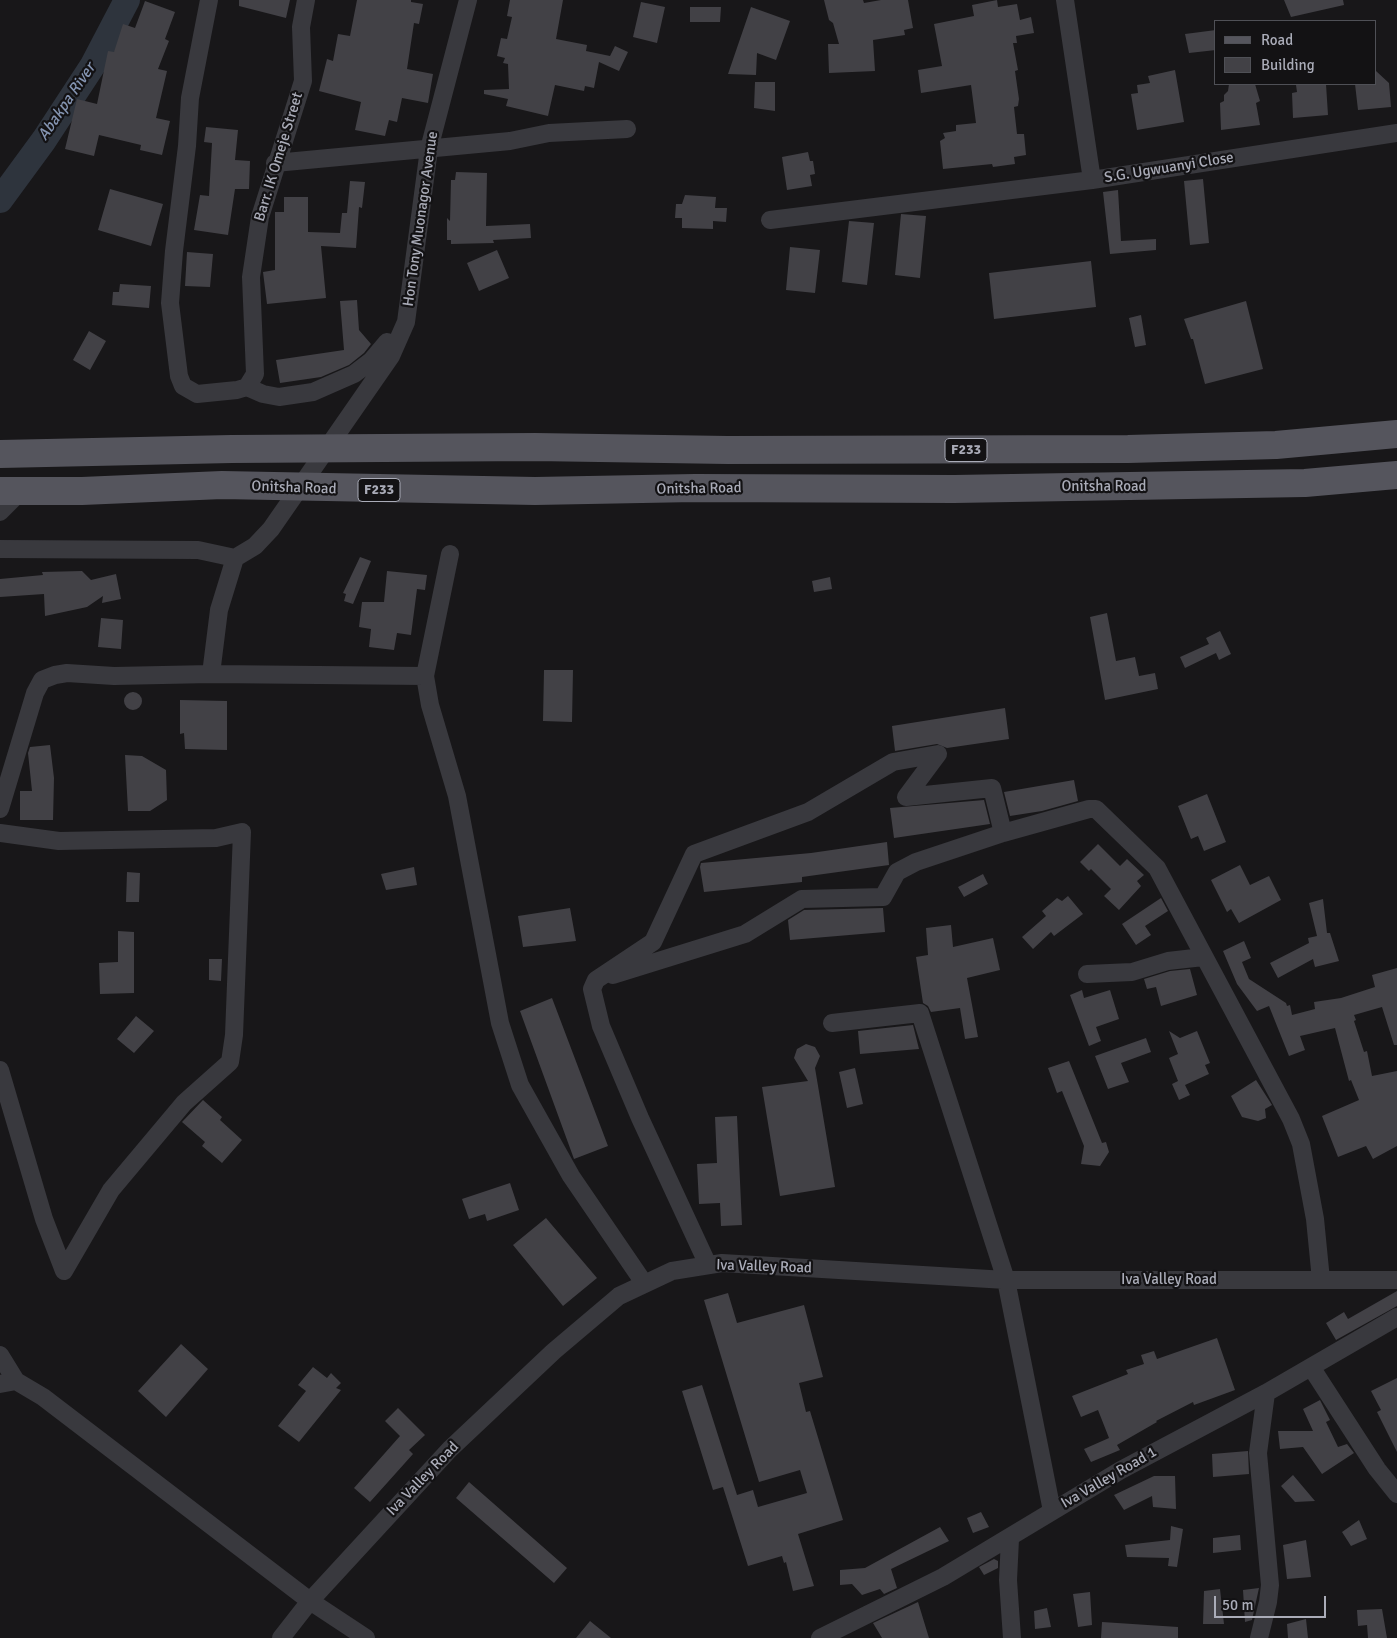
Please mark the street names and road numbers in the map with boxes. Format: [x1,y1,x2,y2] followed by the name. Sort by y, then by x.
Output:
[251,90,307,224] street label: Barr. IK Omeje Street
[400,130,442,308] street label: Hon Tony Muonagor Avenue
[1103,149,1235,187] street label: S.G. Ugwuanyi Close
[945,438,987,462] road number: F233
[251,478,337,498] street label: Onitsha Road
[358,478,400,502] road number: F233
[1061,478,1147,496] street label: Onitsha Road
[656,479,742,499] street label: Onitsha Road
[716,1256,812,1278] street label: Iva Valley Road
[1121,1271,1217,1289] street label: Iva Valley Road
[383,1438,463,1520] street label: Iva Valley Road
[1058,1443,1160,1513] street label: Iva Valley Road 1

